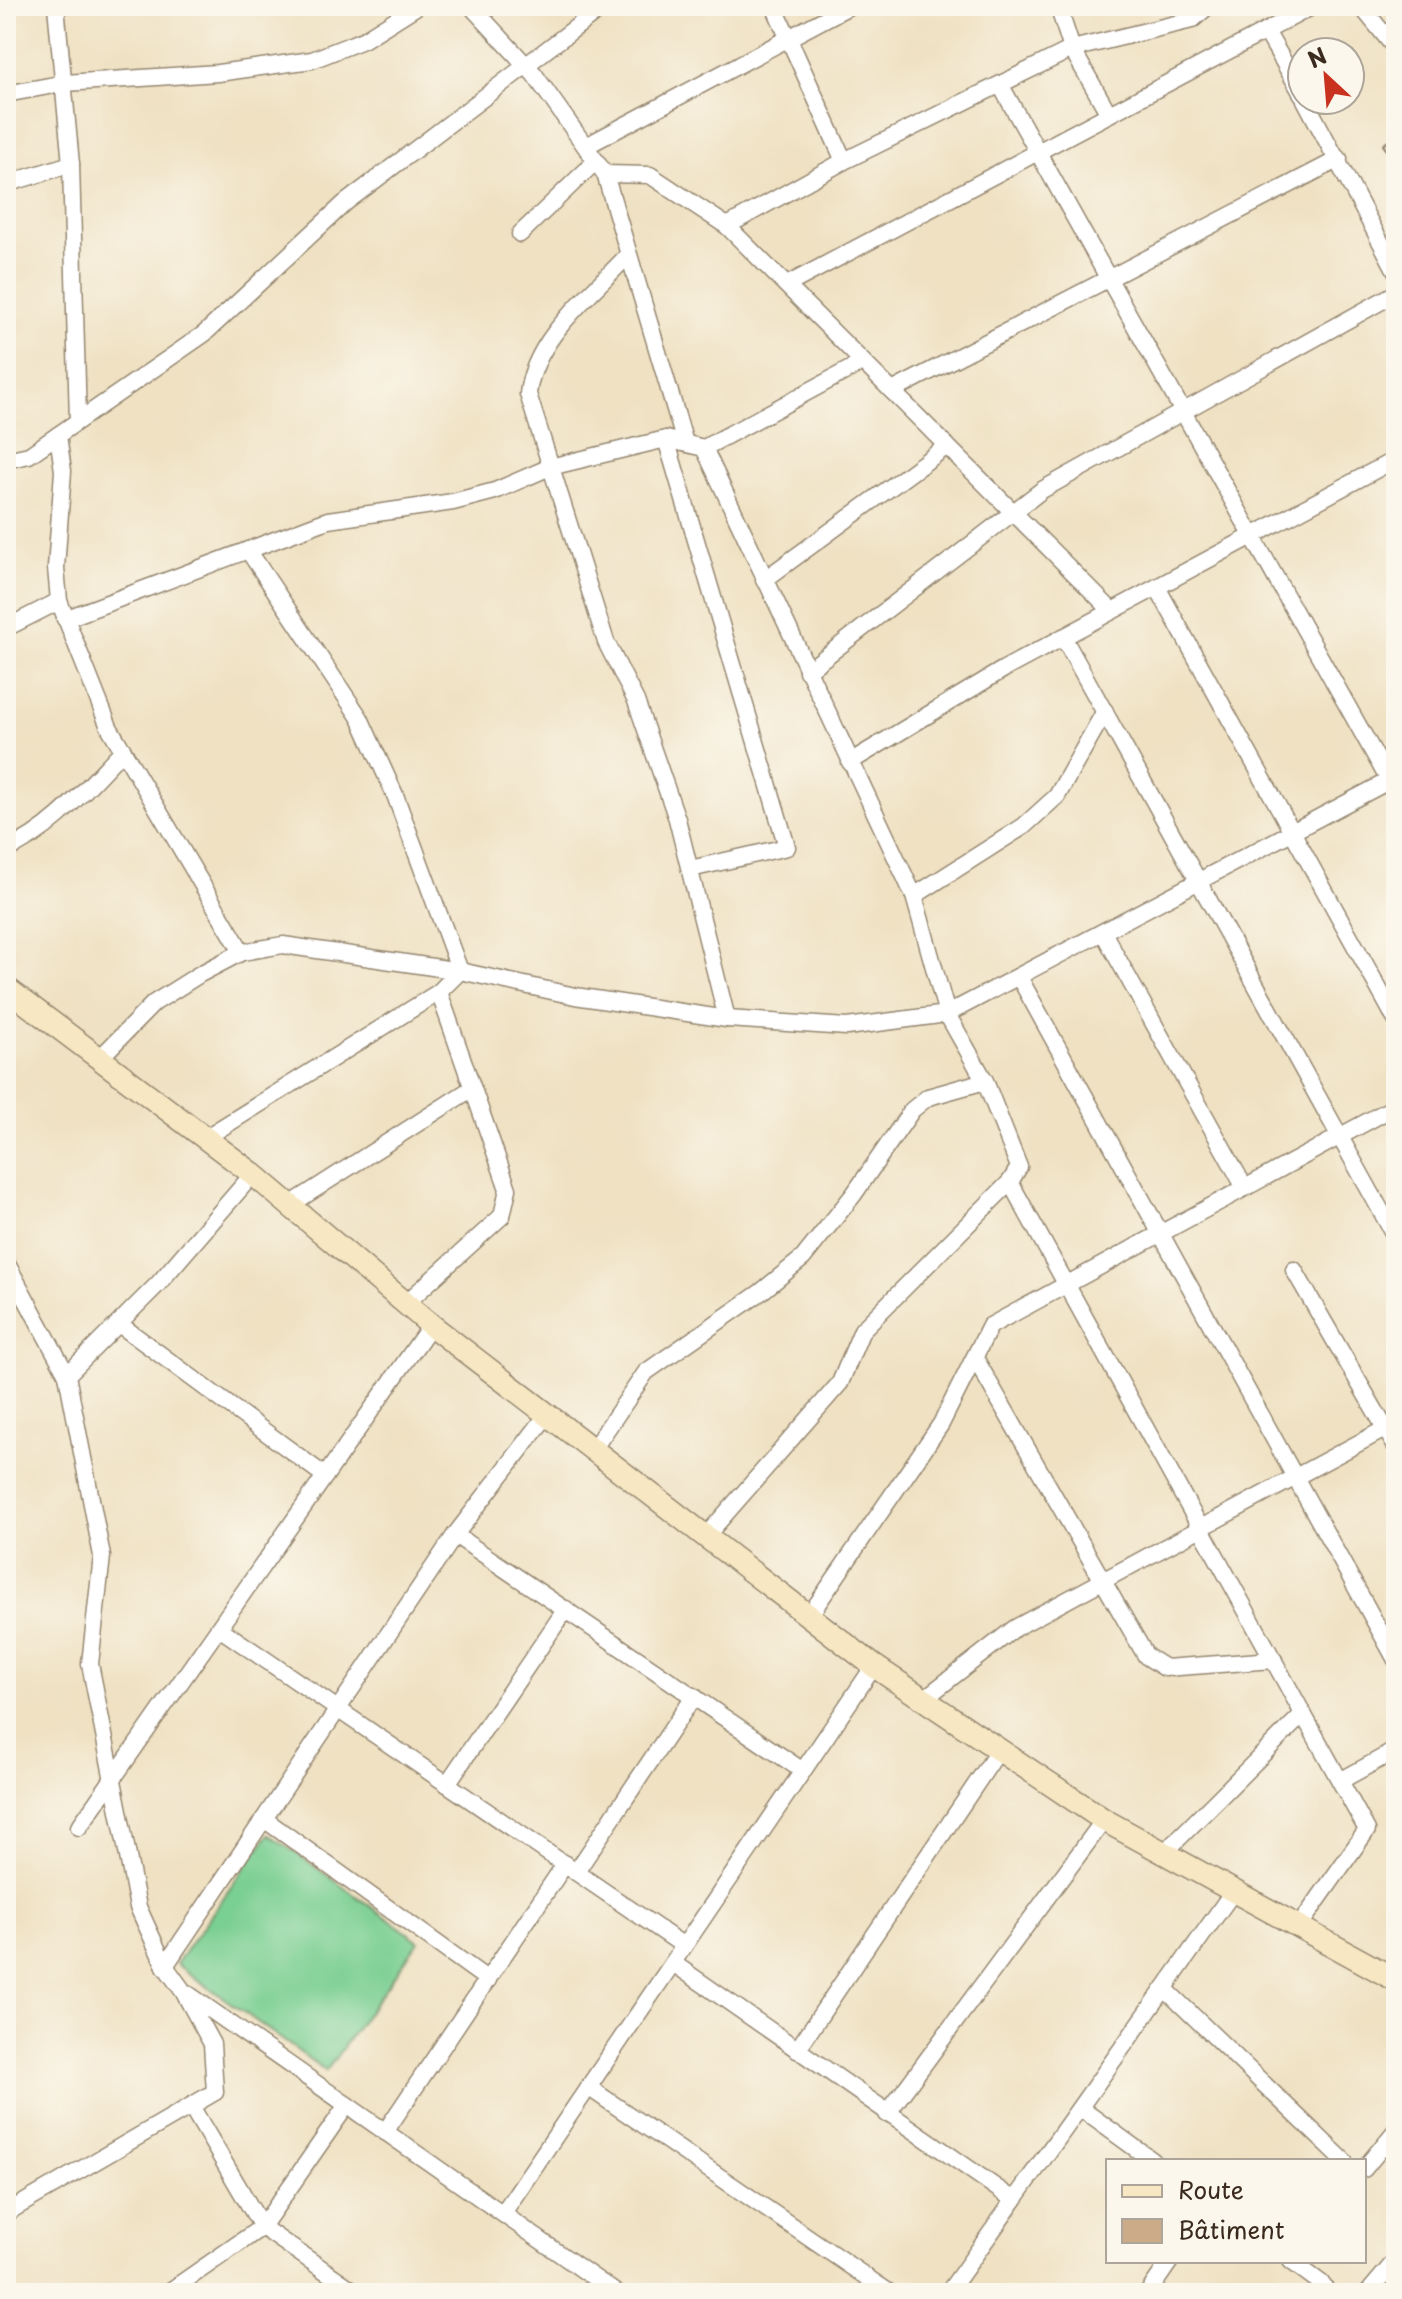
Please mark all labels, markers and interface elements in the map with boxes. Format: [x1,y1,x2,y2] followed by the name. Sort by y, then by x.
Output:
[1286,36,1366,116] north arrow
[1302,38,1332,75] text: N
[1106,2159,1366,2263] legend
[1178,2171,1244,2207] text: Route
[1178,2211,1285,2247] text: Bâtiment

